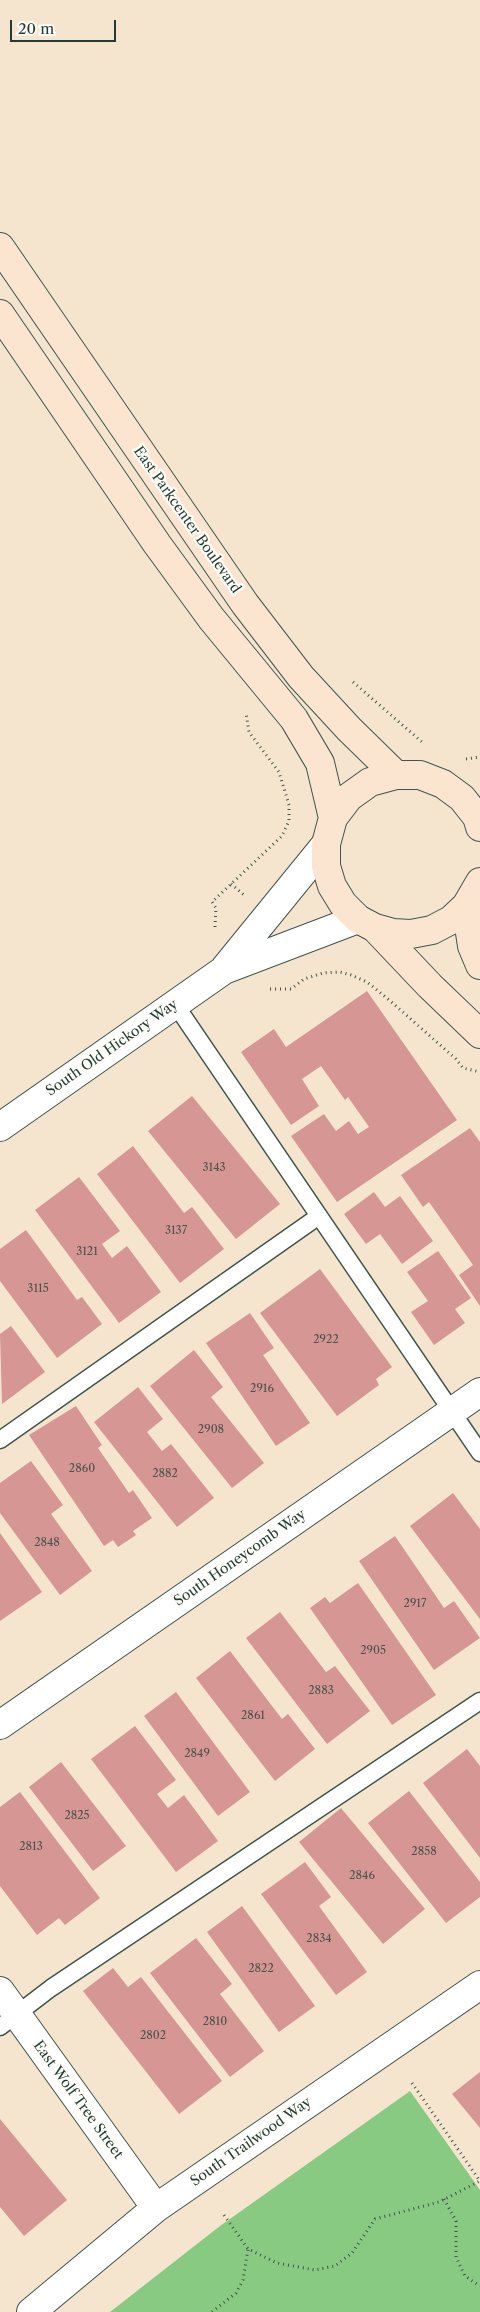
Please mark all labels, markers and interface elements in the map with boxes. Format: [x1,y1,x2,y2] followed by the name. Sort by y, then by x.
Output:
[12,10,119,42] scale bar
[18,19,54,38] text: 20 m
[130,443,244,597] street label: East Parkcenter Boulevard
[43,996,181,1100] street label: South Old Hickory Way
[202,1161,226,1175] house number: 3143
[165,1224,187,1238] house number: 3137
[76,1245,98,1259] house number: 3121
[27,1282,49,1296] house number: 3115
[313,1333,339,1347] house number: 2922
[250,1382,274,1396] house number: 2916
[198,1423,224,1437] house number: 2908
[69,1462,95,1476] house number: 2860
[152,1467,178,1481] house number: 2882
[171,1506,309,1610] street label: South Honeycomb Way
[34,1536,60,1550] house number: 2848
[404,1597,426,1611] house number: 2917
[360,1644,386,1658] house number: 2905
[308,1684,334,1698] house number: 2883
[241,1709,265,1723] house number: 2861
[184,1747,210,1761] house number: 2849
[64,1809,90,1823] house number: 2825
[19,1840,43,1854] house number: 2813
[411,1845,437,1859] house number: 2858
[349,1869,375,1883] house number: 2846
[306,1932,332,1946] house number: 2834
[248,1962,274,1976] house number: 2822
[203,2015,227,2029] house number: 2810
[140,2029,166,2043] house number: 2802
[30,2038,126,2162] street label: East Wolf Tree Street
[187,2094,315,2190] street label: South Trailwood Way

